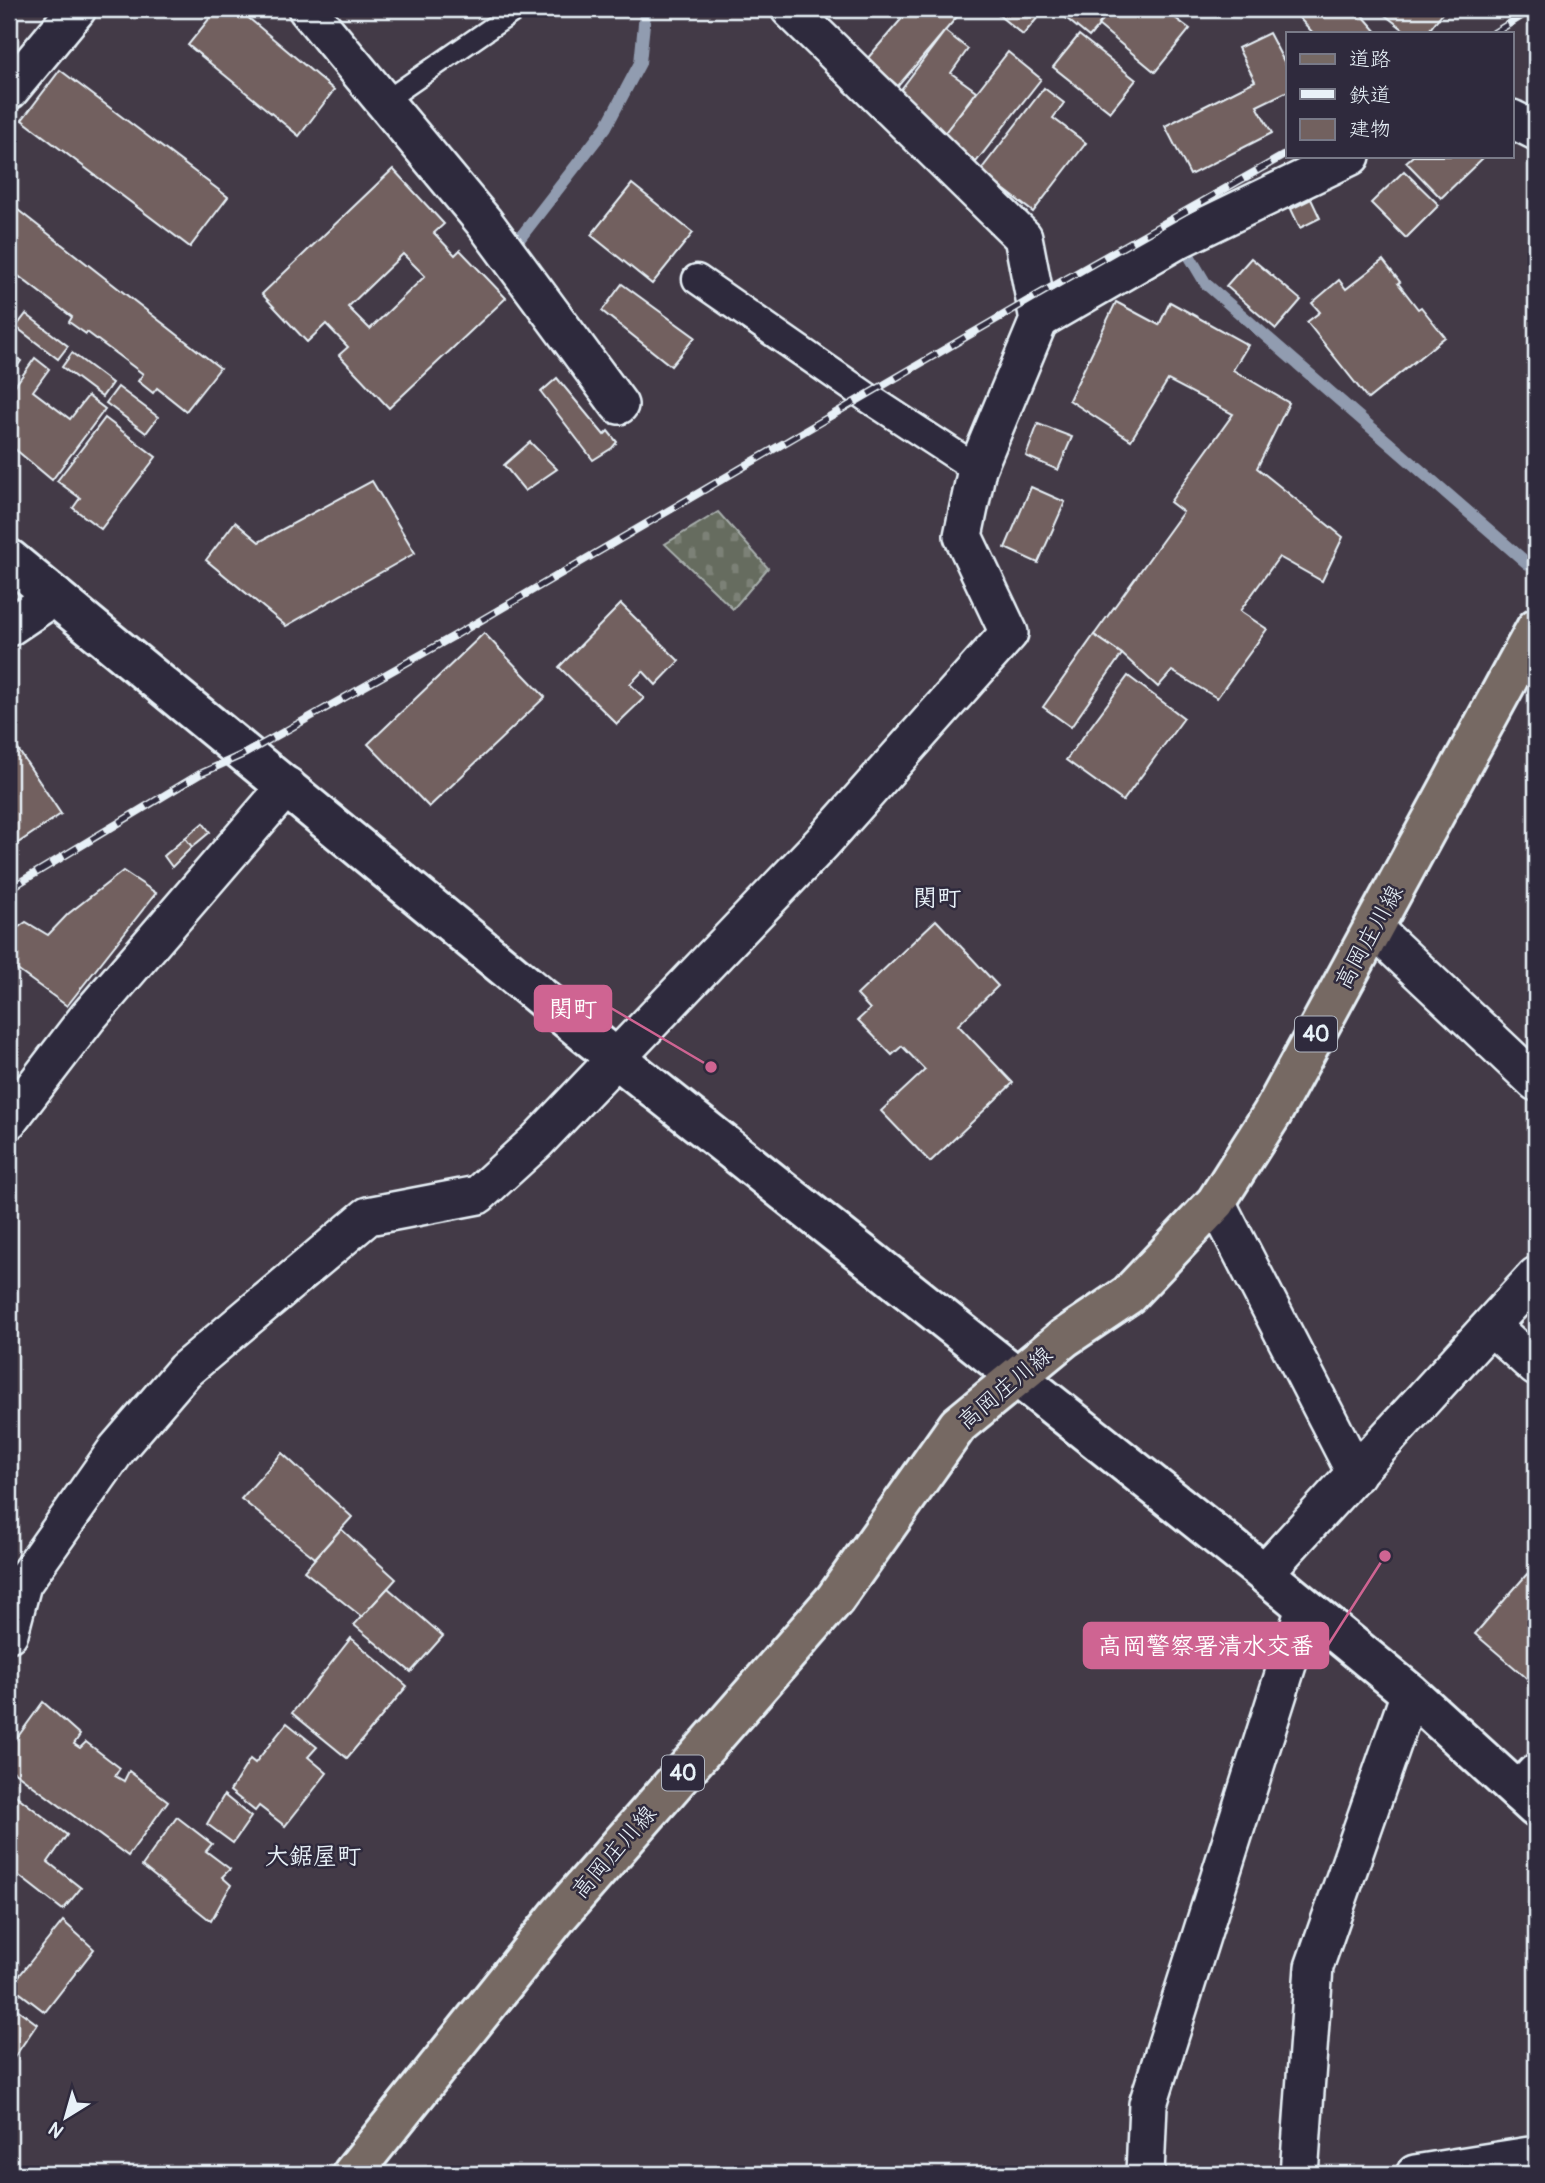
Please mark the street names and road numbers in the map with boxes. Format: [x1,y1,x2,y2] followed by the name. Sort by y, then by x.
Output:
[1328,880,1410,994] street label: 高岡庄川線
[1295,1016,1337,1052] road number: 40
[952,1340,1058,1436] street label: 高岡庄川線
[662,1756,704,1790] road number: 40
[565,1799,663,1905] street label: 高岡庄川線

